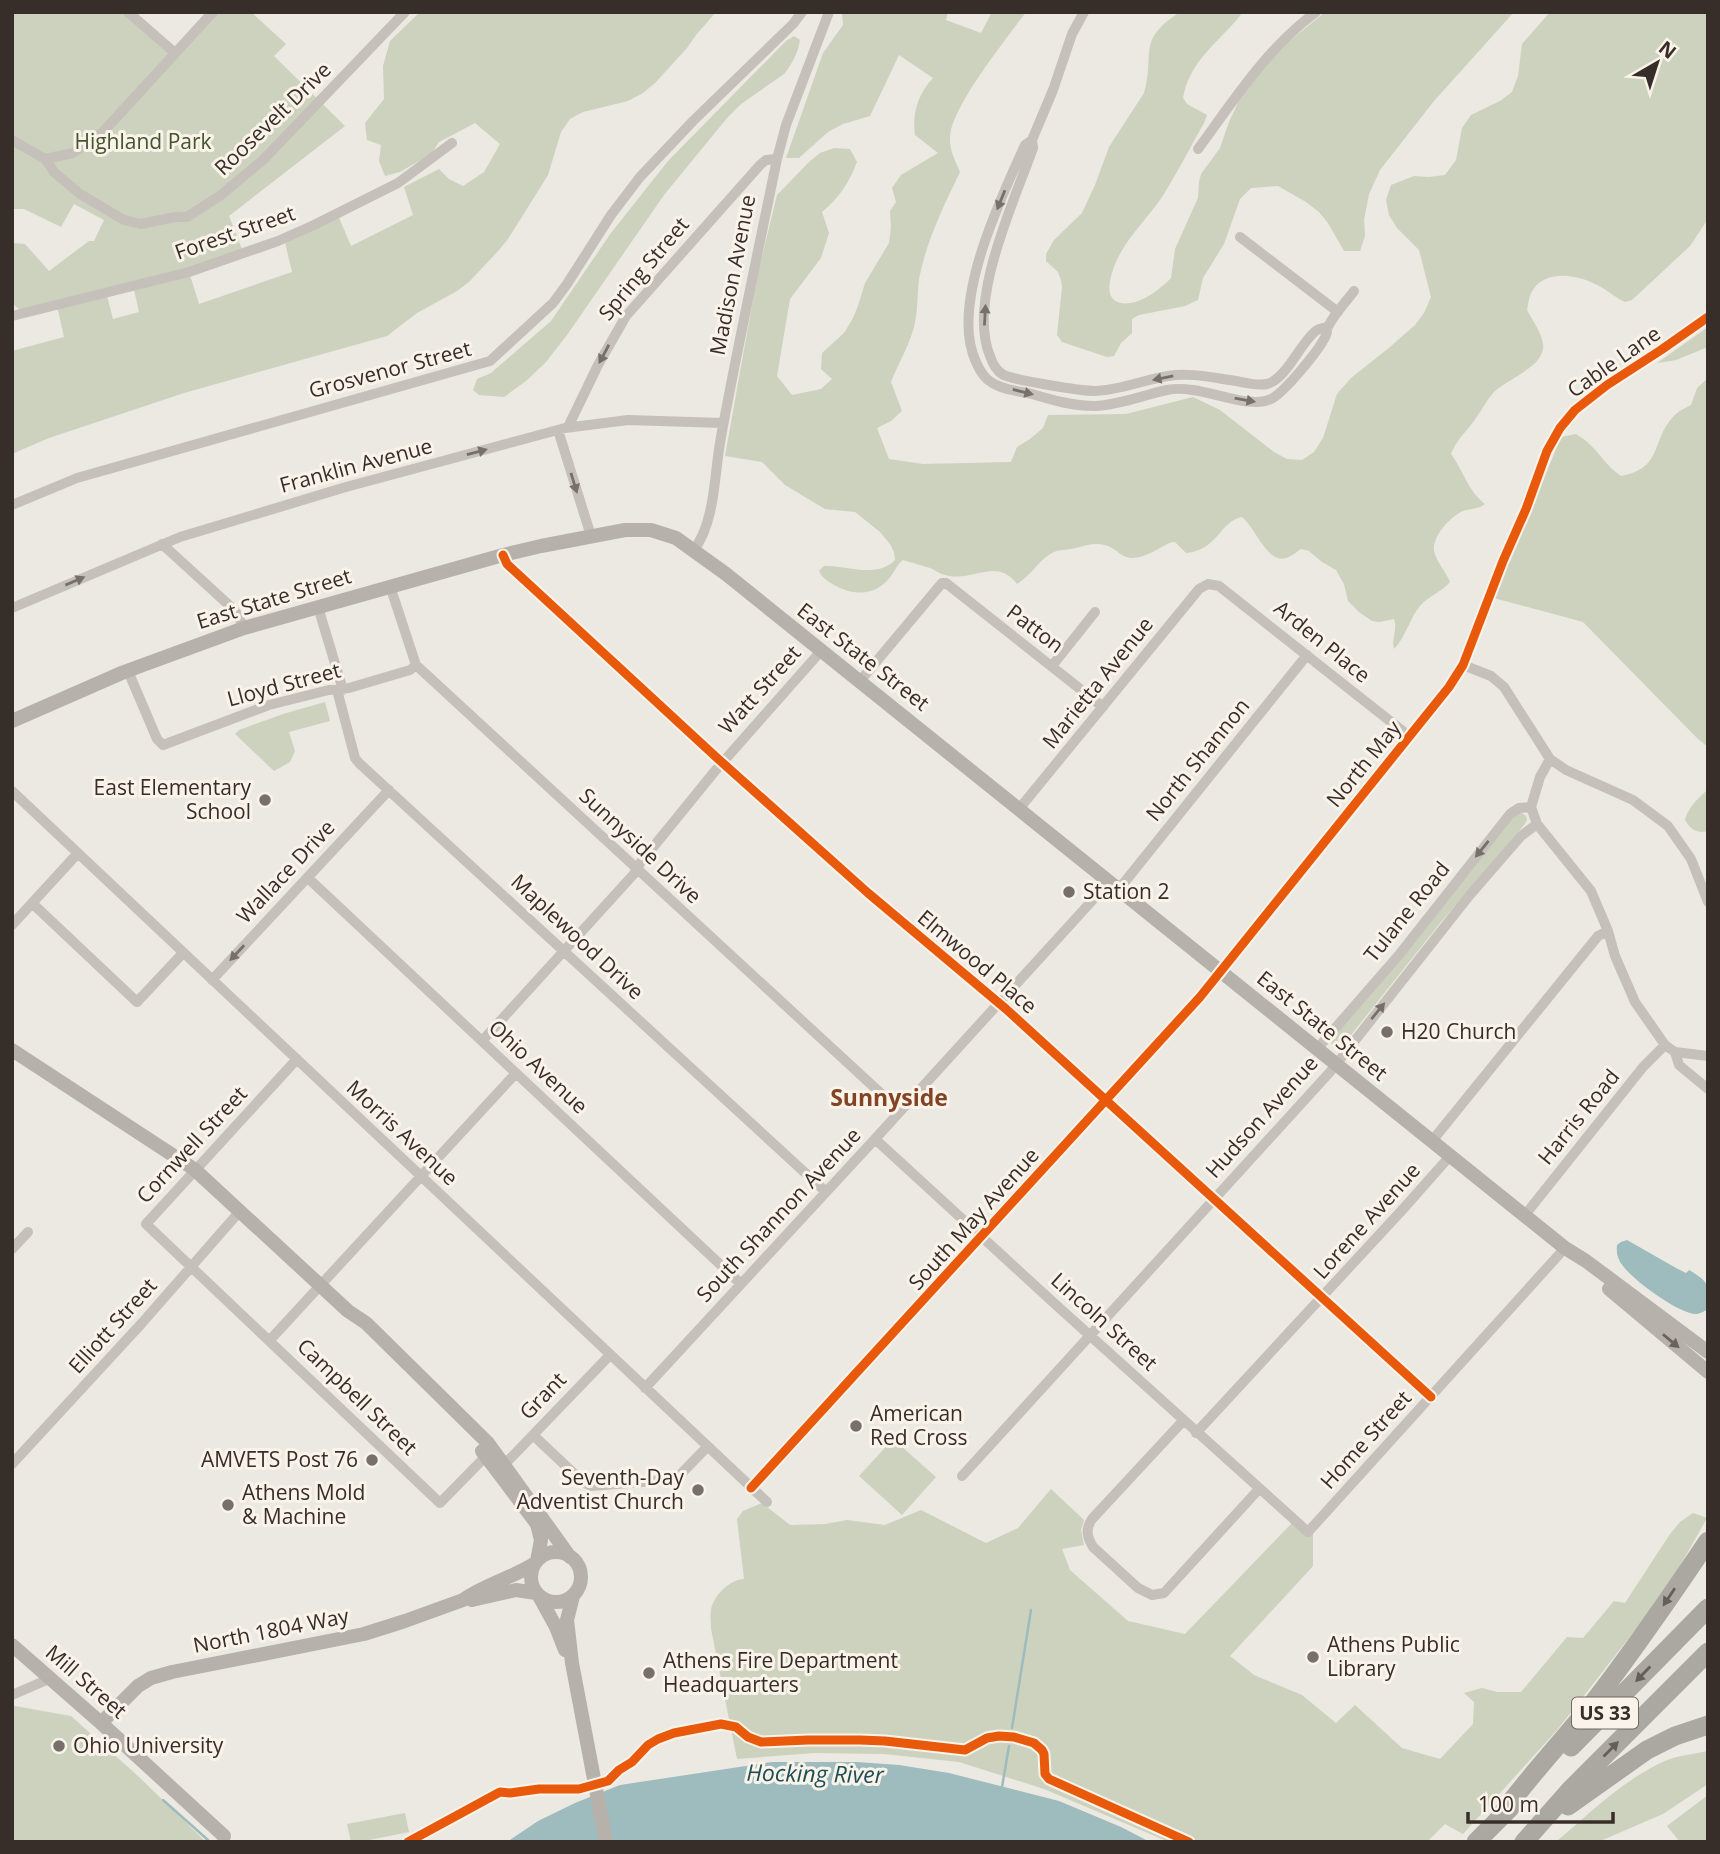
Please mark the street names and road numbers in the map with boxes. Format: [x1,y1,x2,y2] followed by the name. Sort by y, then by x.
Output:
[208,55,337,181] street label: Roosevelt Drive
[703,192,761,357] street label: Madison Avenue
[171,198,299,266] street label: Forest Street
[592,211,695,326] street label: Spring Street
[1561,319,1666,404] street label: Cable Lane
[305,334,474,404] street label: Grosvenor Street
[276,431,435,499] street label: Franklin Avenue
[193,561,354,635] street label: East State Street
[1269,594,1377,689] street label: Arden Place
[792,596,935,717] street label: East State Street
[1001,598,1070,659] street label: Patton
[1036,611,1159,754] street label: Marietta Avenue
[712,639,807,740] street label: Watt Street
[224,655,344,713] street label: Lloyd Street
[1139,692,1255,827] street label: North Shannon
[1320,714,1407,813] street label: North May
[574,781,708,909] street label: Sunnyside Drive
[230,813,341,929] street label: Wallace Drive
[1357,855,1455,967] street label: Tulane Road
[505,867,650,1005] street label: Maplewood Drive
[912,903,1043,1019] street label: Elmwood Place
[1252,964,1394,1087] street label: East State Street
[483,1013,594,1119] street label: Ohio Avenue
[1199,1049,1324,1183] street label: Hudson Avenue
[1531,1063,1625,1170] street label: Harris Road
[341,1073,464,1191] street label: Morris Avenue
[130,1080,253,1209] street label: Cornwell Street
[690,1121,867,1308] street label: South Shannon Avenue
[902,1141,1045,1296] street label: South May Avenue
[1307,1156,1426,1284] street label: Lorene Avenue
[1045,1266,1164,1377] street label: Lincoln Street
[62,1272,163,1379] street label: Elliott Street
[292,1332,424,1461] street label: Campbell Street
[513,1365,572,1425] street label: Grant
[1314,1384,1417,1495] street label: Home Street
[191,1601,351,1659] street label: North 1804 Way
[40,1638,133,1724] street label: Mill Street
[1572,1698,1638,1728] road number: US 33

